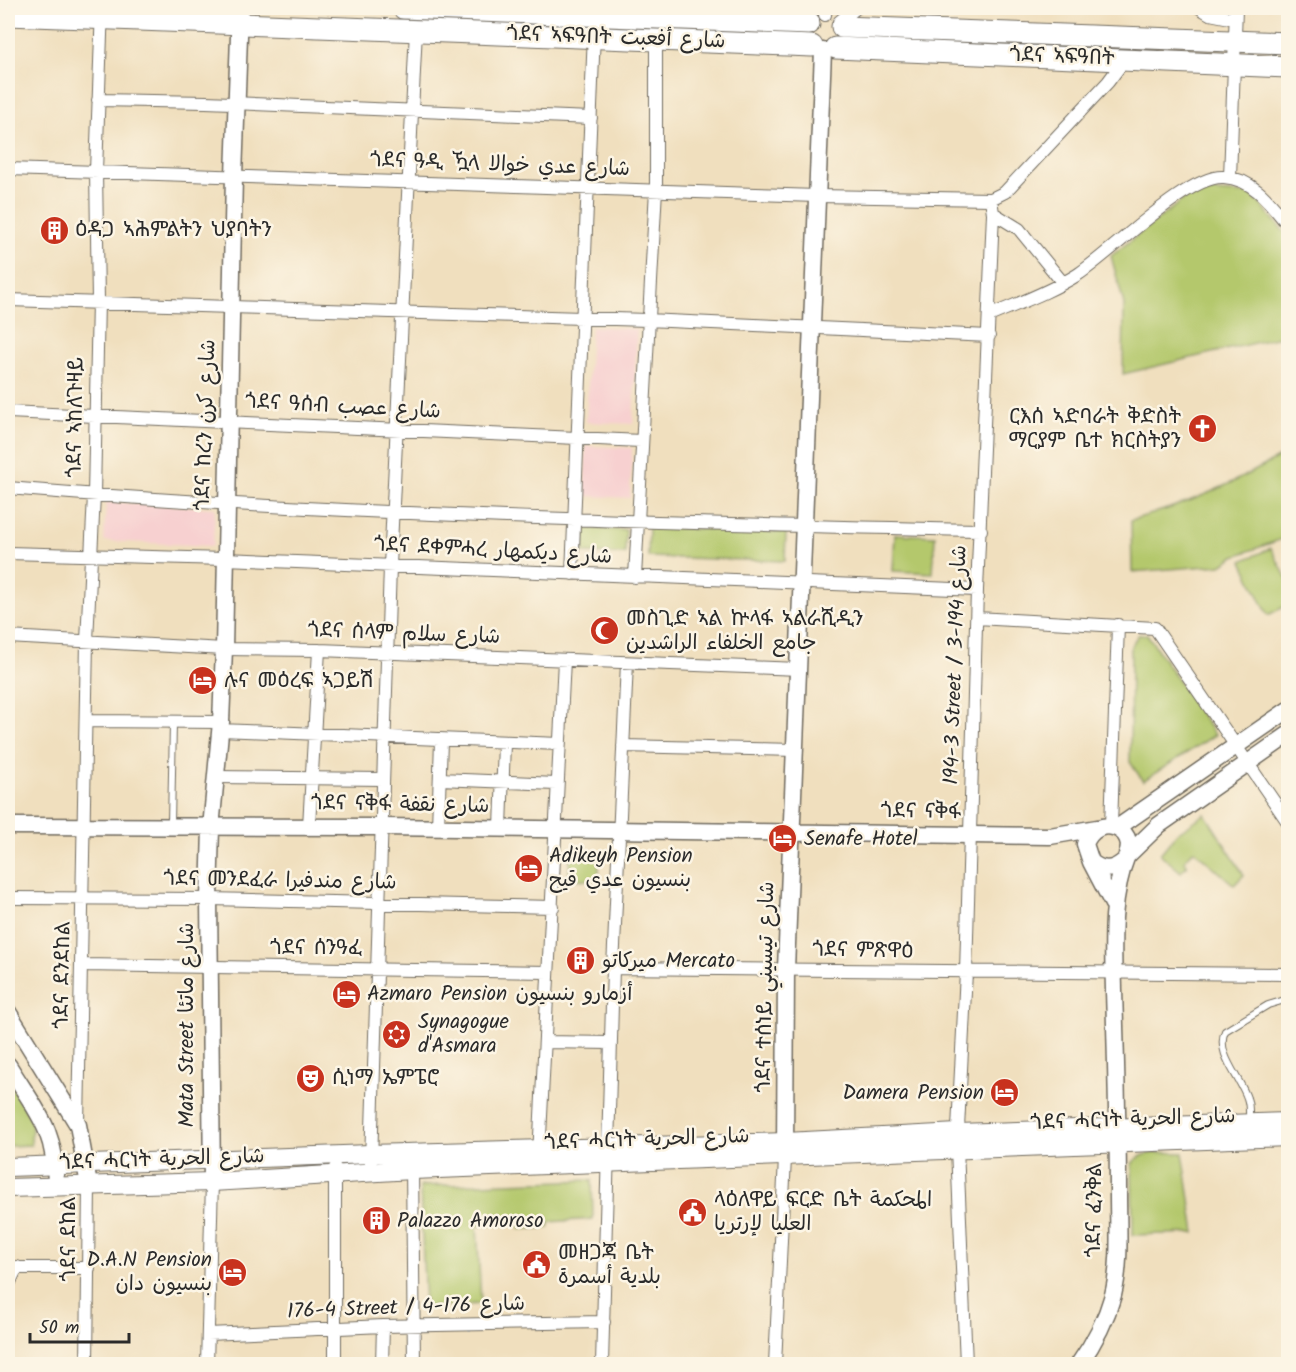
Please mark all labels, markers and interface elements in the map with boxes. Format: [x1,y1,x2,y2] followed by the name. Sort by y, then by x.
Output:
[506,18,726,58] street label: ጎደና ኣፍዓበት شارع أفعبت
[1009,39,1116,75] street label: ጎደና ኣፍዓበት
[369,144,631,186] street label: ጎደና ዓዲ ዃላ شارع عدي خوالا
[38,214,70,246] building icon: ዕዳጋ ኣሕምልትን ህያባትን
[75,214,272,247] place label: ዕዳጋ ኣሕምልትን ህያባትን
[187,339,225,511] street label: ጎደና ከረን شارع كرن
[58,356,94,478] street label: ጎደና ኣከለጉዛይ
[244,385,442,429] street label: ጎደና ዓሰብ شارع عصب
[1008,401,1181,458] place label: ርእሰ ኣድባራት ቅድስት ማርያም ቤተ ክርስትያን
[1186,413,1218,445] church icon: ርእሰ ኣድባራት ቅድስት ማርያም ቤተ ክርስትያን
[373,528,613,574] street label: ጎደና ደቀምሓረ شارع ديكمهار
[935,545,977,785] street label: 194-3 Street / شارع 194-3
[626,603,863,660] place label: መስጊድ ኣል ኵላፋ ኣልራሺዲን جامع الخلفاء الراشدين
[307,614,501,654] street label: ጎደና ሰላም شارع سلام
[589,615,621,647] mosque icon: መስጊድ ኣል ኵላፋ ኣልራሺዲን جامع الخلفاء الراشدين
[187,665,219,697] hotel icon: ሉና መዕረፍ ኣጋይሽ
[224,665,374,698] place label: ሉና መዕረፍ ኣጋይሽ
[310,787,490,823] street label: ጎደና ናቅፋ شارع نقفة
[880,795,962,829] street label: ጎደና ናቅፋ
[767,823,799,855] hotel icon: Senafe Hotel
[804,823,918,856] place label: Senafe Hotel
[549,840,693,897] place label: Adikeyh Pension بنسيون عدي قيح
[512,852,544,884] hotel icon: Adikeyh Pension بنسيون عدي قيح
[163,862,397,900] street label: ጎደና መንደፈራ شارع مندفيرا
[748,881,785,1093] street label: ጎደና ተሰነይ شارع تيسيني
[46,921,80,1029] street label: ጎደና ደንደከል
[171,923,204,1127] street label: Mata Street شارع ماتئا
[270,932,362,965] street label: ጎደና ሰንዓፈ
[812,934,914,968] street label: ጎደና ምጽዋዕ
[565,945,597,977] building icon: ميركاتو Mercato
[601,945,735,978] place label: ميركاتو Mercato
[330,978,362,1010] hotel icon: Azmaro Pension أزمارو بنسيون
[367,978,632,1011] place label: Azmaro Pension أزمارو بنسيون
[418,1006,510,1063] place label: Synagogue d'Asmara
[381,1018,413,1050] synagogue icon: Synagogue d'Asmara
[295,1062,327,1094] theatre icon: ሲነማ ኤምፔሮ
[332,1062,440,1095] place label: ሲነማ ኤምፔሮ
[843,1077,984,1110] place label: Damera Pension
[989,1077,1021,1109] hotel icon: Damera Pension
[1030,1100,1236,1140] street label: ጎደና ሓርነት شارع الحرية
[544,1120,750,1160] street label: ጎደና ሓርነት شارع الحرية
[59,1140,265,1180] street label: ጎደና ሓርነት شارع الحرية
[1078,1162,1112,1258] street label: ጎደና ፈንቅል
[714,1184,932,1241] place label: ላዕለዋይ ፍርድ ቤት المحكمة العليا لإرتريا
[677,1196,709,1228] public building icon: ላዕለዋይ ፍርድ ቤት المحكمة العليا لإرتريا
[53,1197,86,1281] street label: ጎደና ደከል
[360,1205,392,1237] building icon: Palazzo Amoroso
[397,1205,544,1238] place label: Palazzo Amoroso
[558,1237,661,1294] place label: መዘጋጃ ቤት بلدية أسمرة
[86,1244,212,1301] place label: D.A.N Pension بنسيون دان
[521,1249,553,1281] public building icon: መዘጋጃ ቤት بلدية أسمرة
[217,1256,249,1288] hotel icon: D.A.N Pension بنسيون دان
[286,1287,526,1329] street label: 176-4 Street / شارع 176-4
[30,1306,129,1344] scale bar
[39,1314,79,1343] text: 50 m

